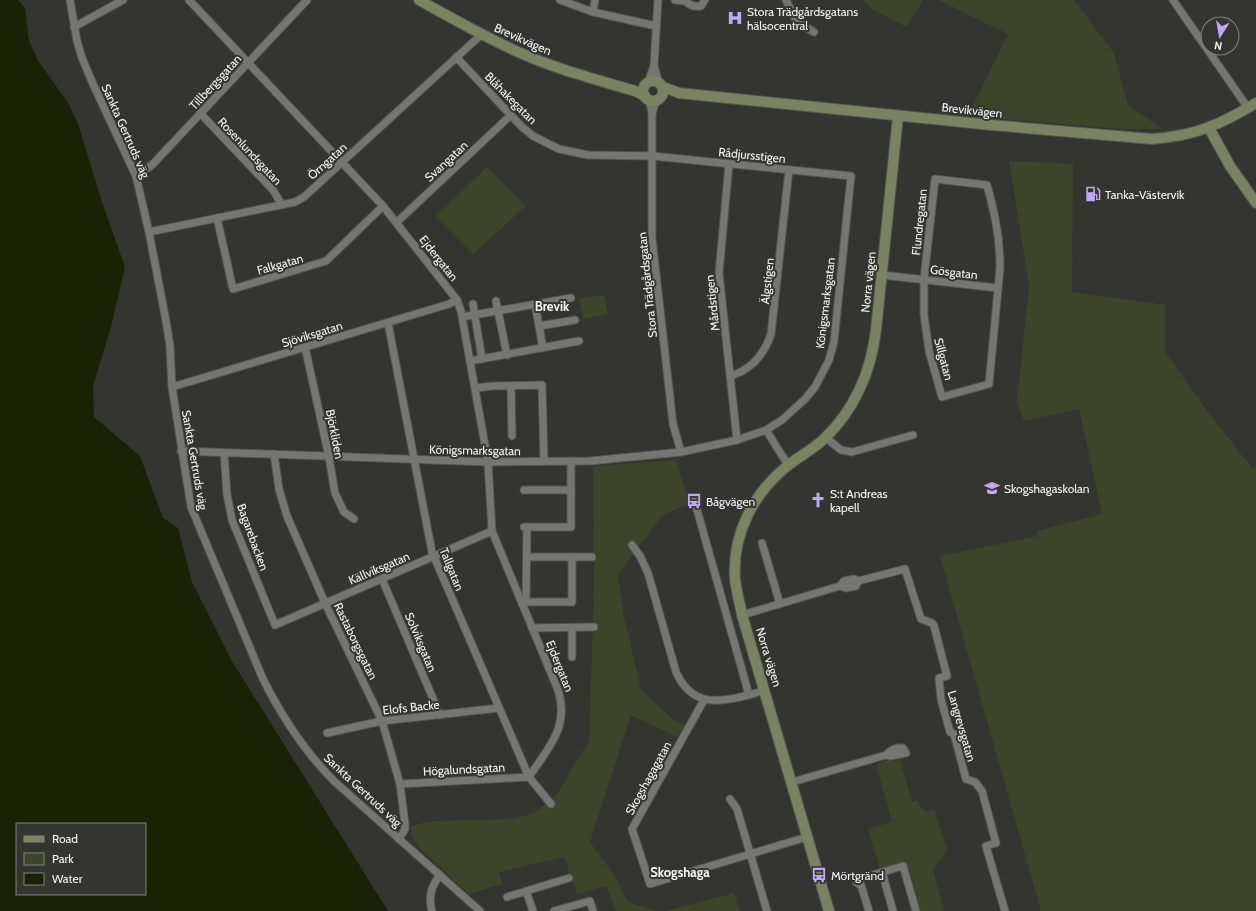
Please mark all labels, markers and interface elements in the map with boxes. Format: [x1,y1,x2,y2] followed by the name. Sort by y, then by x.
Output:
[747,4,858,33] place label: Stora Trädgårdsgatans hälsocentral
[726,9,744,27] hospital icon: Stora Trädgårdsgatans hälsocentral
[1200,16,1240,56] north arrow
[492,20,554,58] street label: Brevikvägen
[1213,38,1223,53] text: N
[186,51,245,113] street label: Tillbergsgatan
[482,69,540,127] street label: Blåhakegatan
[99,82,154,181] street label: Sankta Gertruds väg
[941,99,1003,121] street label: Brevikvägen
[215,114,285,188] street label: Rosenlundsgatan
[421,137,471,185] street label: Svangatan
[304,139,350,183] street label: Örngatan
[718,144,787,166] street label: Rådjursstigen
[1084,185,1102,203] fuel station icon: Tanka-Västervik
[1105,187,1185,202] place label: Tanka-Västervik
[908,188,930,256] street label: Flundregatan
[634,231,660,339] street label: Stora Trädgårdsgatan
[416,232,462,284] street label: Ejdergatan
[255,250,305,278] street label: Falkgatan
[857,250,879,313] street label: Norra vägen
[812,256,838,349] street label: Königsmarksgatan
[757,257,777,305] street label: Älgstigen
[929,262,979,282] street label: Gösgatan
[702,274,722,332] street label: Mårdstigen
[535,298,570,314] district label: Brevik
[280,318,345,350] street label: Sjöviksgatan
[931,336,957,382] street label: Sillgatan
[323,408,347,460] street label: Björkliden
[179,409,211,512] street label: Sankta Gertruds väg
[429,442,521,458] street label: Königsmarksgatan
[983,479,1001,497] school or university icon: Skogshagaskolan
[1004,481,1090,496] place label: Skogshagaskolan
[830,486,888,515] place label: S:t Andreas kapell
[809,491,827,509] church icon: S:t Andreas kapell
[685,492,703,510] bus stop icon: Bågvägen
[706,494,756,509] place label: Bågvägen
[234,501,272,573] street label: Bagarebacken
[437,545,468,593] street label: Tallgatan
[346,548,412,588] street label: Källviksgatan
[331,600,381,682] street label: Rastaborgsgatan
[402,610,440,674] street label: Solviksgatan
[753,626,785,689] street label: Norra vägen
[543,638,577,694] street label: Ejdergatan
[945,689,979,764] street label: Langrevsgatan
[382,697,440,717] street label: Elofs Backe
[622,738,675,817] street label: Skogshagagatan
[321,750,406,831] street label: Sankta Gertruds väg
[423,759,506,779] street label: Högalundsgatan
[16,823,146,895] legend
[52,831,78,846] text: Road
[52,851,74,866] text: Park
[650,864,710,880] district label: Skogshaga
[810,866,828,884] bus stop icon: Mörtgränd
[831,868,884,883] place label: Mörtgränd
[52,871,83,886] text: Water

